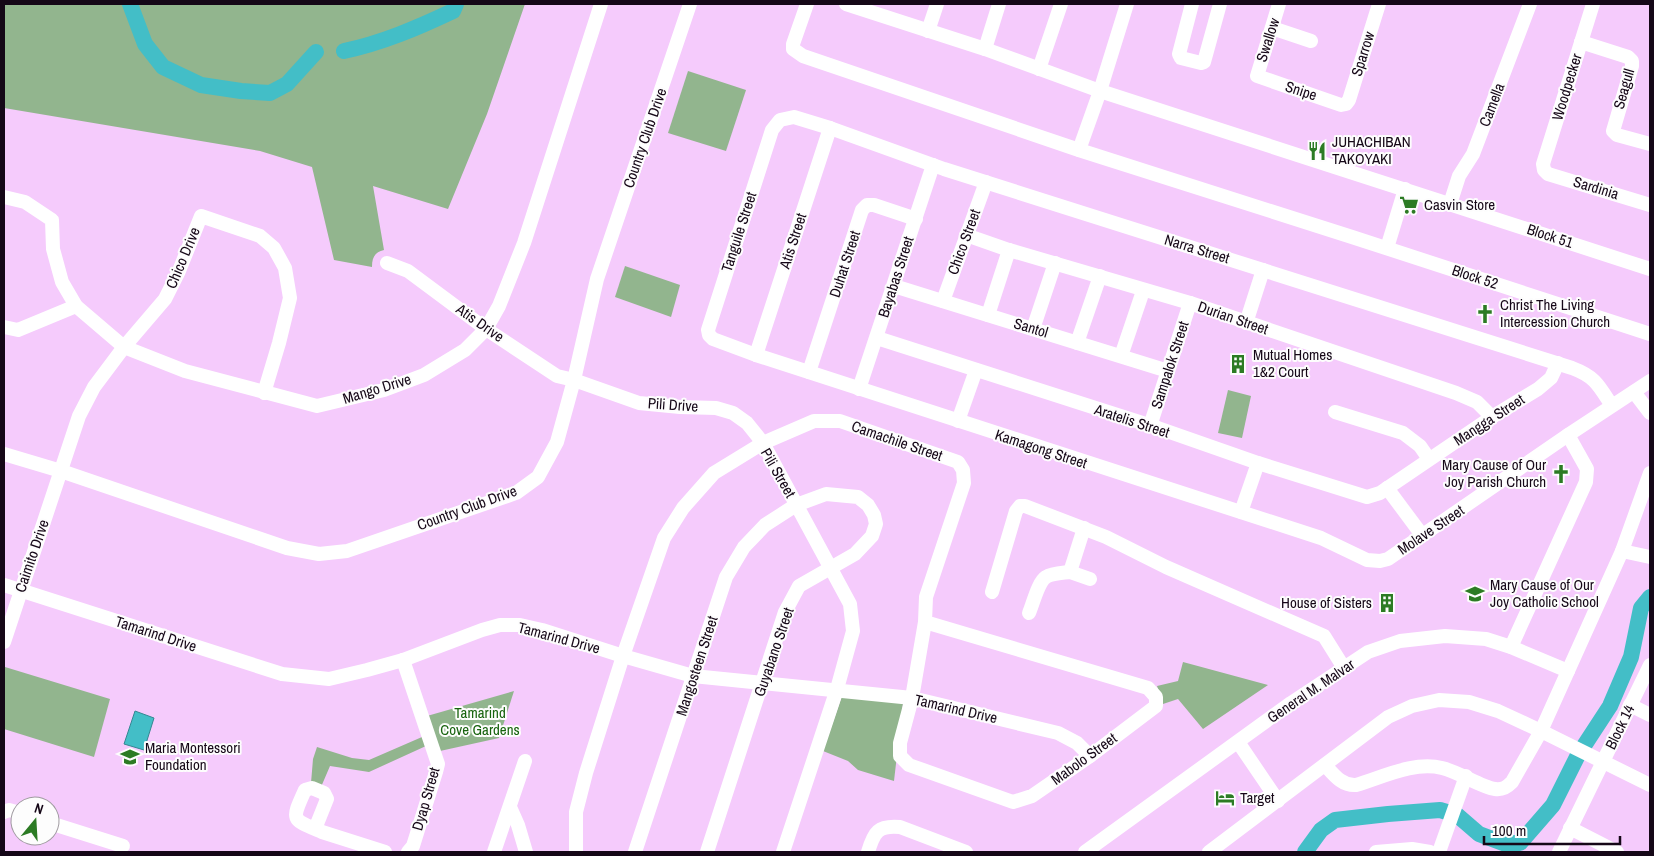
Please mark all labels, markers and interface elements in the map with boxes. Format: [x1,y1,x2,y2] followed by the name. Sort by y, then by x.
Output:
[1251,15,1285,65] street label: Swallow
[1346,29,1379,79] street label: Sparrow
[1546,51,1587,123] street label: Woodpecker
[1608,66,1639,111] street label: Seagull
[1283,76,1320,106] street label: Snipe
[1474,80,1509,130] street label: Camella
[618,85,672,191] street label: Country Club Drive
[1332,131,1411,169] place label: JUHACHIBAN TAKOYAKI
[1306,140,1328,162] restaurant icon: JUHACHIBAN TAKOYAKI
[1571,171,1622,204] street label: Sardinia
[716,189,762,275] street label: Tanguile Street
[1398,194,1420,216] supermarket icon: Casvin Store
[1424,194,1495,215] place label: Casvin Store
[942,206,985,278] street label: Chico Street
[773,210,812,272] street label: Atis Street
[1524,218,1576,253] street label: Block 51
[160,224,205,292] street label: Chico Drive
[824,227,865,300] street label: Duhat Street
[1162,229,1233,269] street label: Narra Street
[873,233,919,320] street label: Bayabas Street
[1449,259,1501,294] street label: Block 52
[1500,294,1610,332] place label: Christ The Living Intercession Church
[1195,296,1272,340] street label: Durian Street
[451,298,509,347] street label: Atis Drive
[1474,303,1496,325] church icon: Christ The Living Intercession Church
[1011,312,1051,343] street label: Santol
[1145,318,1194,411] street label: Sampalok Street
[1253,344,1332,382] place label: Mutual Homes 1&2 Court
[1227,353,1249,375] building icon: Mutual Homes 1&2 Court
[340,368,414,409] street label: Mango Drive
[1449,388,1529,450] street label: Mangga Street
[647,392,699,417] street label: Pili Drive
[1091,398,1173,443] street label: Aratelis Street
[849,415,946,466] street label: Camachile Street
[992,424,1090,473] street label: Kamagong Street
[756,444,801,502] street label: Pili Street
[1442,454,1546,492] place label: Mary Cause of Our Joy Parish Church
[1550,463,1572,485] church icon: Mary Cause of Our Joy Parish Church
[414,480,520,535] street label: Country Club Drive
[1393,499,1469,560] street label: Molave Street
[9,516,54,595] street label: Caimito Drive
[1490,574,1599,612] place label: Mary Cause of Our Joy Catholic School
[1464,583,1486,605] school or university icon: Mary Cause of Our Joy Catholic School
[1281,592,1372,613] place label: House of Sisters
[1376,592,1398,614] building icon: House of Sisters
[748,604,799,699] street label: Guyabano Street
[113,611,200,657] street label: Tamarind Drive
[670,613,723,719] street label: Mangosteen Street
[516,616,603,659] street label: Tamarind Drive
[1263,654,1359,728] street label: General M. Malvar
[913,689,1000,728] street label: Tamarind Drive
[1600,701,1639,753] street label: Block 14
[440,702,520,740] park label: Tamarind Cove Gardens
[1047,727,1121,790] street label: Mabolo Street
[145,737,241,775] place label: Maria Montessori Foundation
[119,746,141,768] school or university icon: Maria Montessori Foundation
[406,764,445,833] street label: Dyap Street
[1214,787,1236,809] hotel icon: Target
[1240,787,1275,808] place label: Target
[10,796,60,846] north arrow
[32,799,46,818] text: N
[1484,814,1620,846] scale bar
[1492,820,1526,841] text: 100 m

